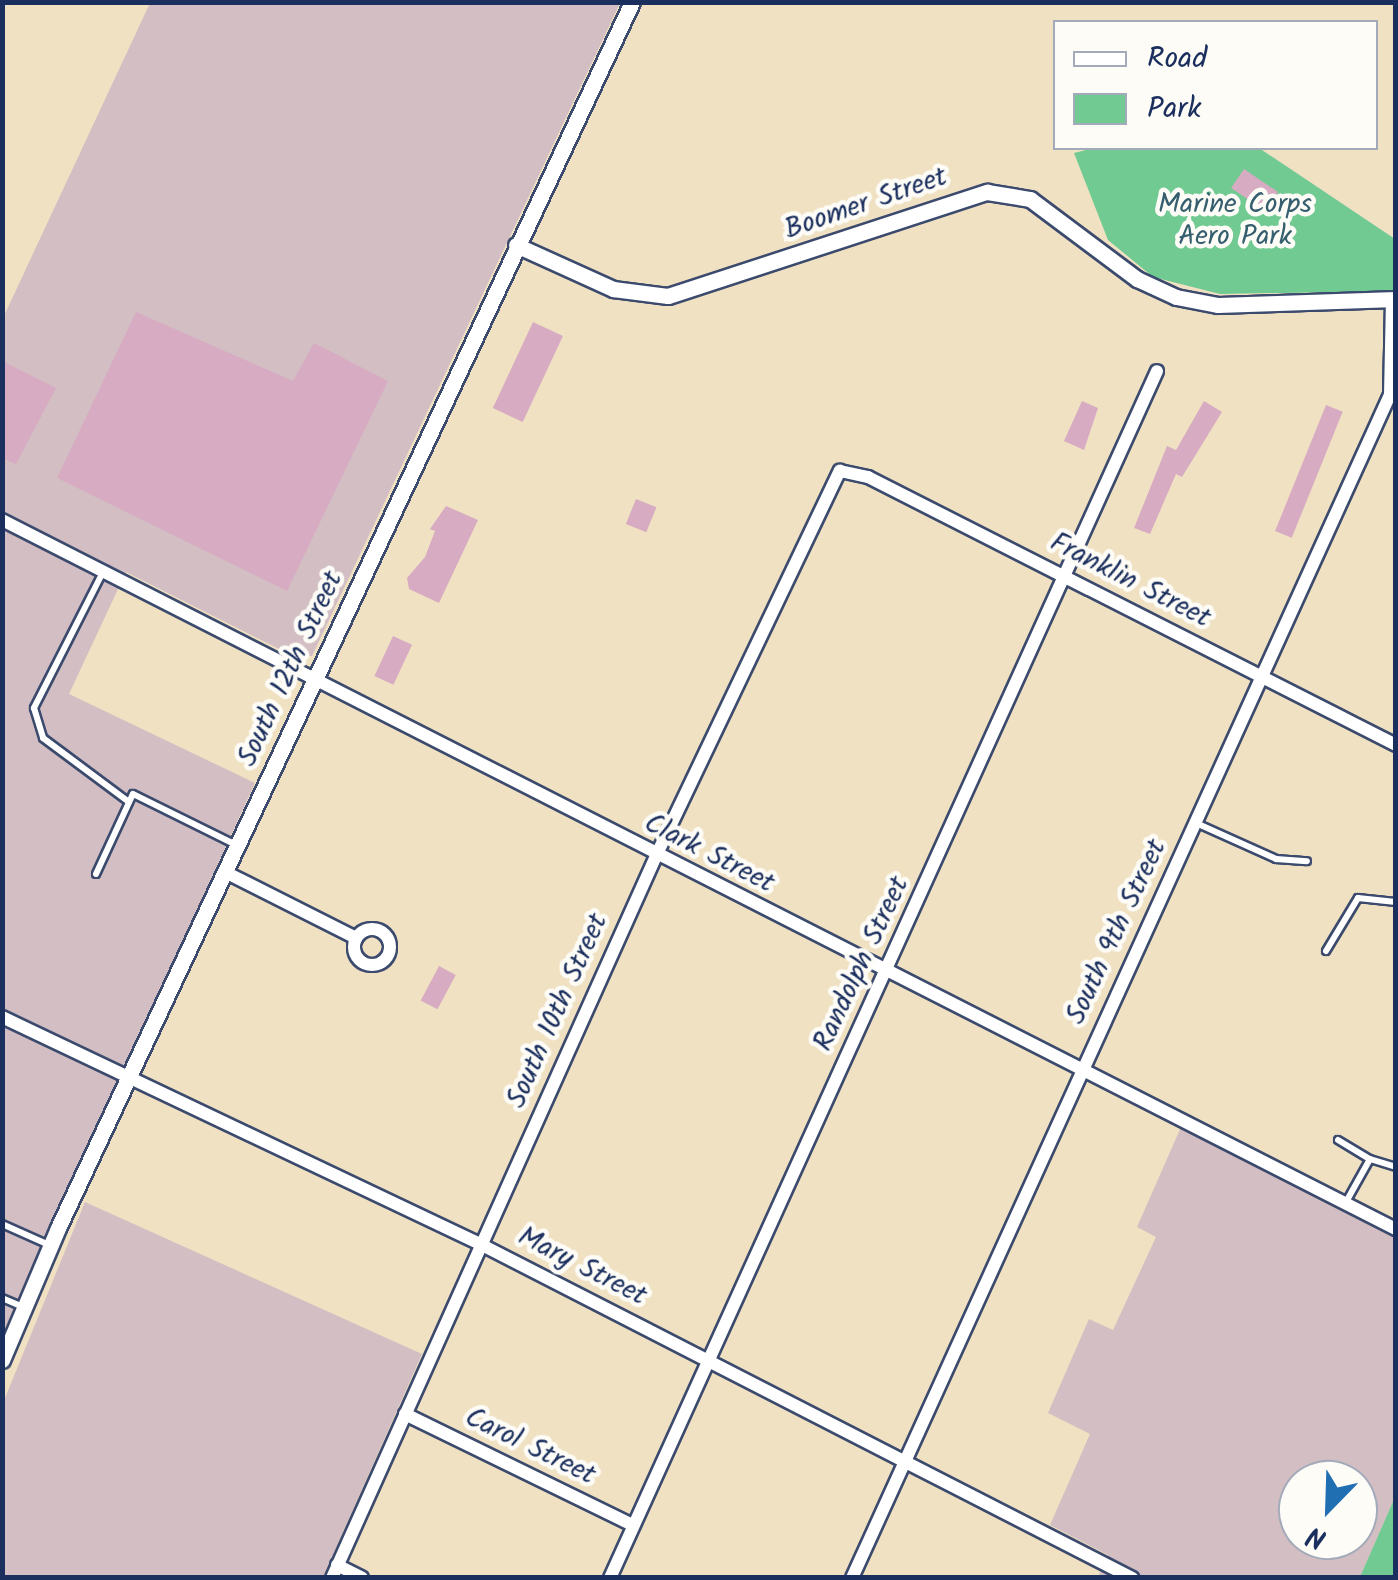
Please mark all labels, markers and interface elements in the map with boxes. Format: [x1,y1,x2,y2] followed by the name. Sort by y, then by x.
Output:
[1053,20,1378,150] legend
[1147,35,1207,83] text: Road
[1147,85,1201,133] text: Park
[780,161,952,247] street label: Boomer Street
[1158,188,1312,254] park label: Marine Corps Aero Park
[1044,526,1216,636] street label: Franklin Street
[231,566,351,772] street label: South 12th Street
[638,807,780,901] street label: Clark Street
[1060,834,1174,1030] street label: South 9th Street
[807,871,917,1057] street label: Randolph Street
[500,909,616,1113] street label: South 10th Street
[512,1220,652,1314] street label: Mary Street
[459,1401,601,1493] street label: Carol Street
[1278,1460,1378,1560] north arrow
[1300,1512,1334,1560] text: N

